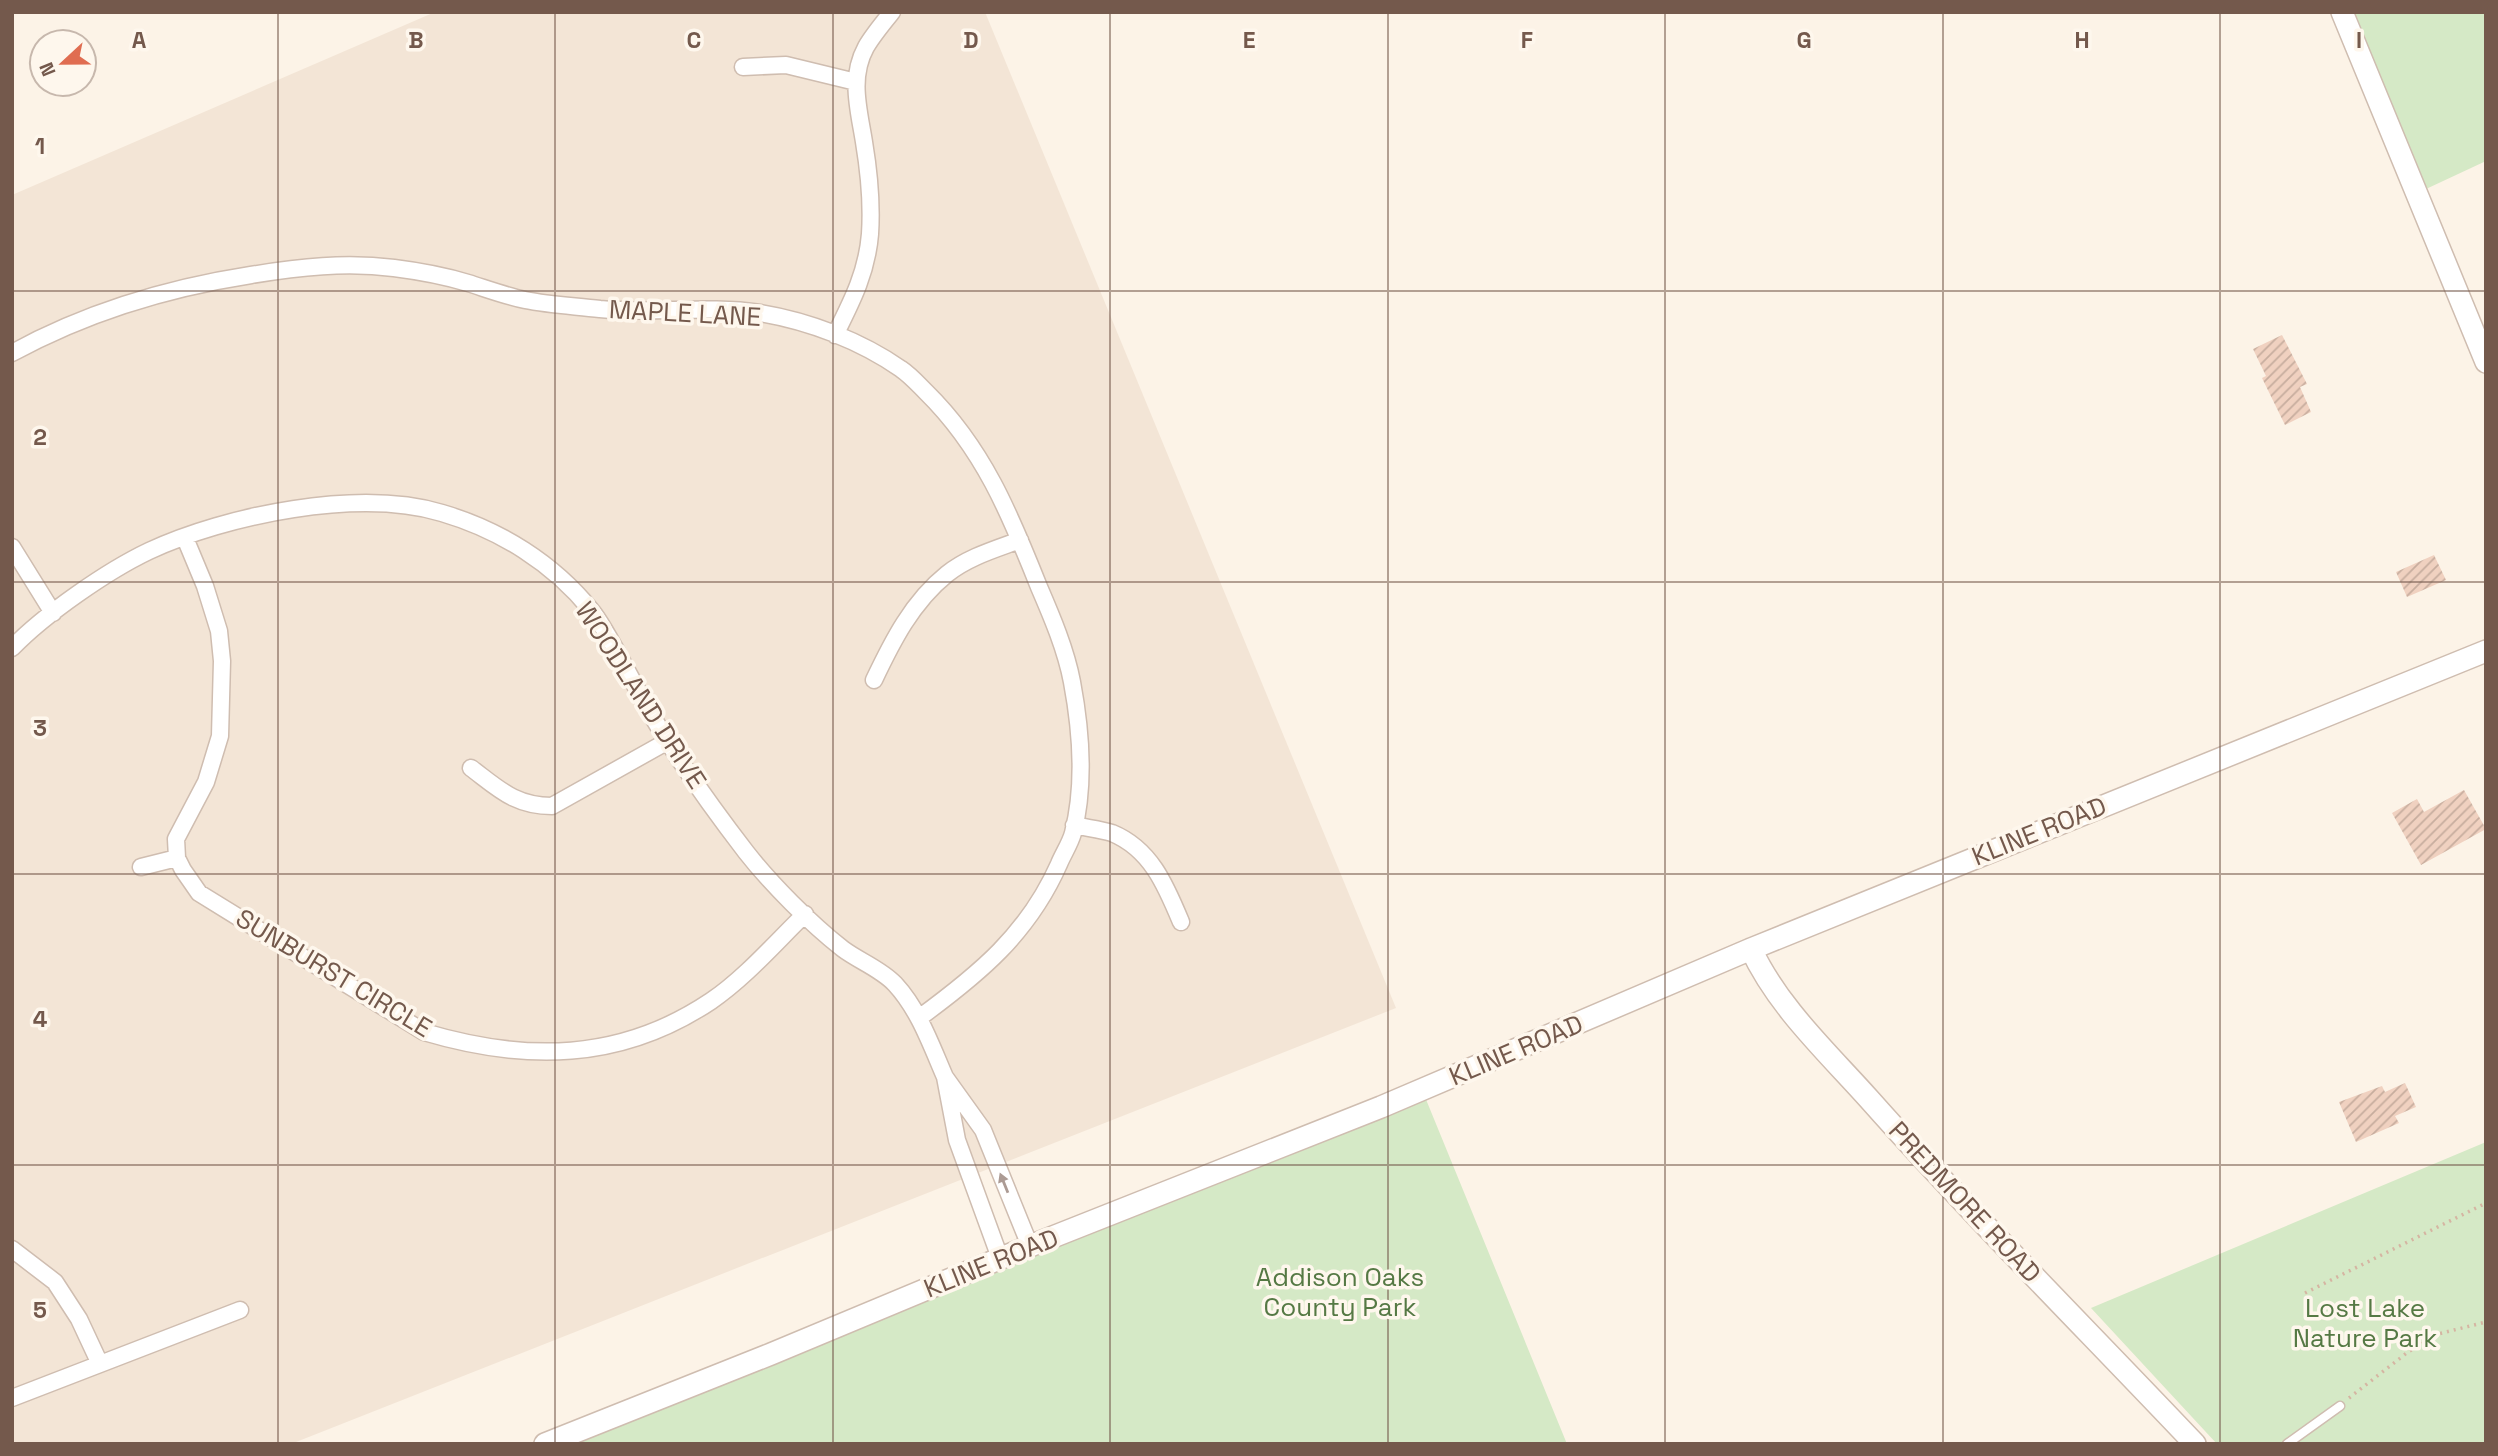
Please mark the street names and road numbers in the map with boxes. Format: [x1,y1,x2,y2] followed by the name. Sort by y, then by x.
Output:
[608,292,762,334] street label: MAPLE LANE
[568,595,714,795] street label: WOODLAND DRIVE
[1967,789,2111,873] street label: KLINE ROAD
[230,901,438,1045] street label: SUNBURST CIRCLE
[1444,1007,1588,1093] street label: KLINE ROAD
[1881,1114,2049,1290] street label: PREDMORE ROAD
[919,1221,1063,1305] street label: KLINE ROAD

